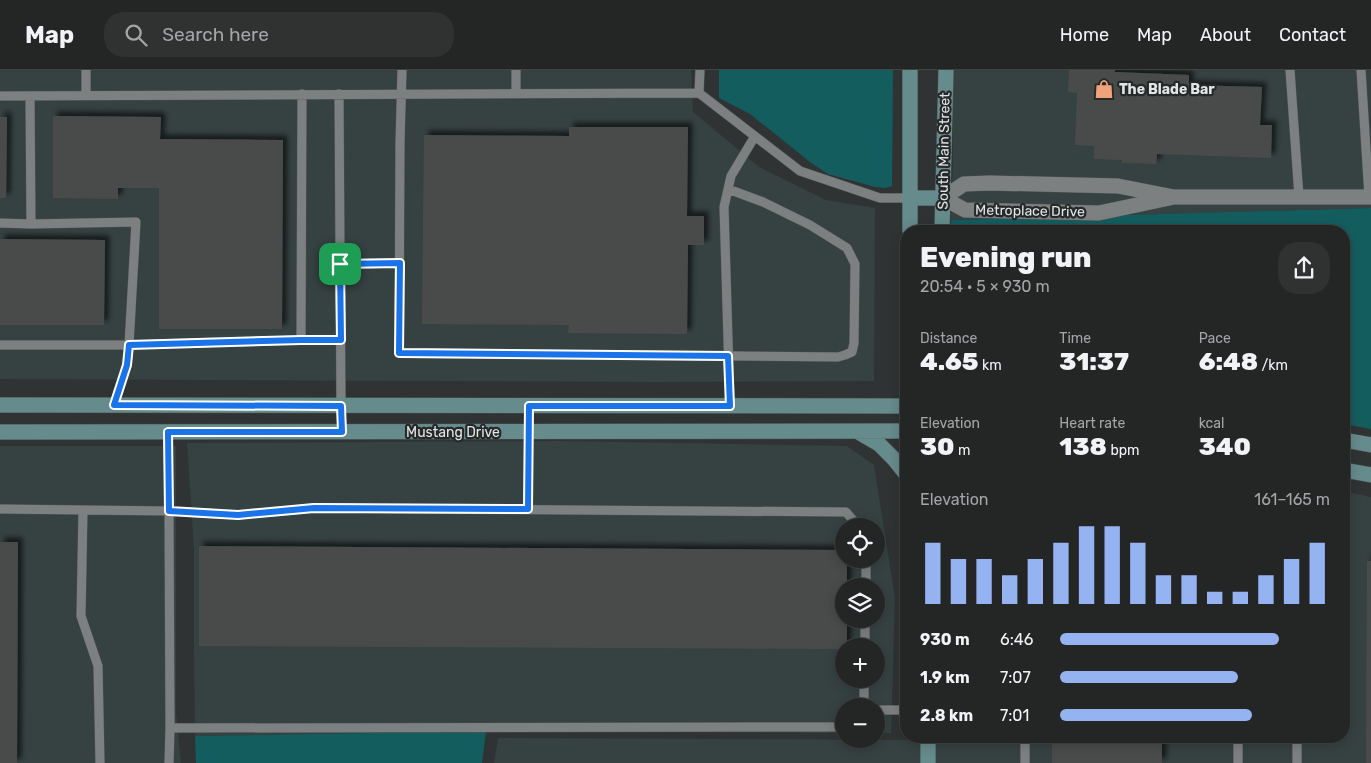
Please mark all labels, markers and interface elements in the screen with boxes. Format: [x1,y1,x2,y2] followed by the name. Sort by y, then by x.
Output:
[104,12,454,57] search box
[25,21,74,49] text: Map
[122,21,150,49] icon: search
[162,23,269,46] text: Search here
[1060,24,1109,46] text: Home
[1137,24,1172,46] text: Map
[1200,24,1251,46] text: About
[1279,24,1346,46] text: Contact
[1093,78,1115,100] shop icon: The Blade Bar
[1119,81,1215,98] place label: The Blade Bar
[934,92,954,210] street label: South Main Street
[975,202,1085,220] street label: Metroplace Drive
[920,241,1091,274] text: Evening run
[1278,242,1330,294] button: share
[319,243,361,285] pin
[326,250,354,278] icon: arrive
[920,277,1050,296] text: 20:54 · 5 × 930 m
[920,330,977,347] text: Distance
[1059,330,1091,347] text: Time
[1199,330,1231,347] text: Pace
[920,347,979,376] text: 4.65
[1059,347,1129,376] text: 31:37
[1199,347,1258,376] text: 6:48
[979,357,1002,374] text: km
[1258,357,1288,374] text: /km
[920,415,980,432] text: Elevation
[1059,415,1125,432] text: Heart rate
[1199,415,1224,432] text: kcal
[406,424,500,441] street label: Mustang Drive
[920,432,955,461] text: 30
[1059,432,1107,461] text: 138
[1199,432,1251,461] text: 340
[955,442,970,459] text: m
[1107,442,1140,459] text: bpm
[920,490,989,509] text: Elevation
[1254,490,1330,509] text: 161–165 m
[835,518,885,748] map controls
[835,518,885,568] button: locate
[835,578,885,628] button: layers
[920,630,970,649] text: 930 m
[1000,630,1033,649] text: 6:46
[835,638,885,688] button: +
[920,668,970,687] text: 1.9 km
[1000,668,1031,687] text: 7:07
[835,698,885,748] button: −
[920,706,973,725] text: 2.8 km
[1000,706,1029,725] text: 7:01

